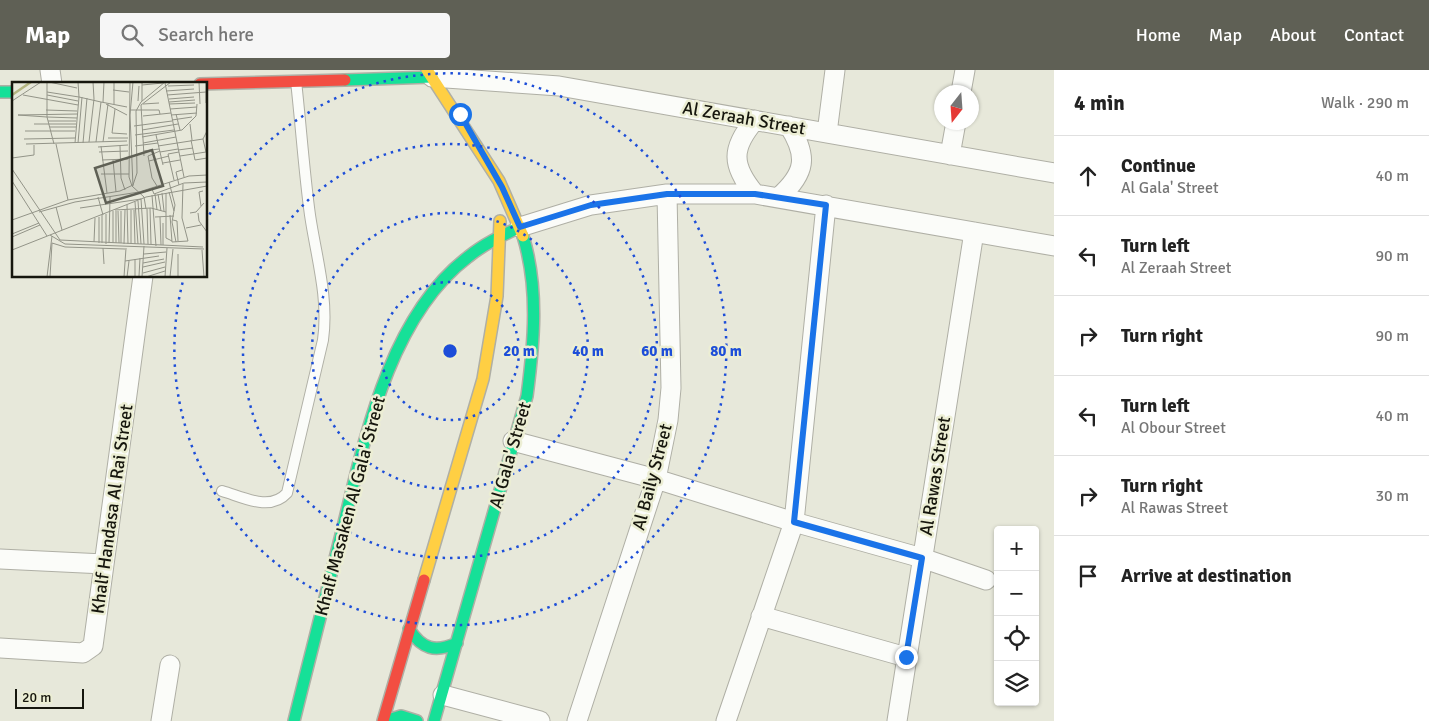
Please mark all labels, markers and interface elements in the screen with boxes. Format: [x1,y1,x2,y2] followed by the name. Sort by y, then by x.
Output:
[100,13,450,58] search box
[25,20,70,50] text: Map
[118,21,146,49] icon: search
[158,23,254,47] text: Search here
[1136,24,1181,46] text: Home
[1209,24,1242,46] text: Map
[1270,24,1316,46] text: About
[1344,24,1404,46] text: Contact
[12,82,208,278] inset map
[934,85,979,130] north arrow
[1074,90,1125,116] text: 4 min
[1321,93,1409,113] text: Walk · 290 m
[681,96,807,140] street label: Al Zeraah Street
[449,103,472,126] route start
[1121,154,1196,178] text: Continue
[1074,162,1102,190] icon: ahead
[1375,166,1409,186] text: 40 m
[1121,178,1219,198] text: Al Gala' Street
[1121,234,1190,258] text: Turn left
[1074,242,1102,270] icon: left
[1375,246,1409,266] text: 90 m
[1121,258,1231,278] text: Al Zeraah Street
[1074,322,1102,350] icon: right
[1121,324,1203,348] text: Turn right
[1375,326,1409,346] text: 90 m
[441,342,459,360] centre of rings
[503,342,535,360] text: 20 m
[572,342,604,360] text: 40 m
[641,342,673,360] text: 60 m
[710,342,742,360] text: 80 m
[310,394,390,618] street label: Khalf Masaken Al Gala' Street
[1121,394,1190,418] text: Turn left
[484,399,536,511] street label: Al Gala' Street
[1074,402,1102,430] icon: left
[86,403,138,615] street label: Khalf Handasa Al Rai Street
[1375,406,1409,426] text: 40 m
[915,415,955,537] street label: Al Rawas Street
[1121,418,1226,438] text: Al Obour Street
[627,421,677,533] street label: Al Baily Street
[1121,474,1203,498] text: Turn right
[1074,482,1102,510] icon: right
[1375,486,1409,506] text: 30 m
[1121,498,1228,518] text: Al Rawas Street
[994,526,1039,706] map controls
[994,526,1039,571] button: +
[1074,562,1102,590] icon: arrive
[1121,564,1292,588] text: Arrive at destination
[994,571,1039,616] button: −
[994,616,1039,661] button: locate
[895,646,918,669] route end
[994,661,1039,706] button: layers
[15,686,84,709] scale bar
[22,689,51,706] text: 20 m

